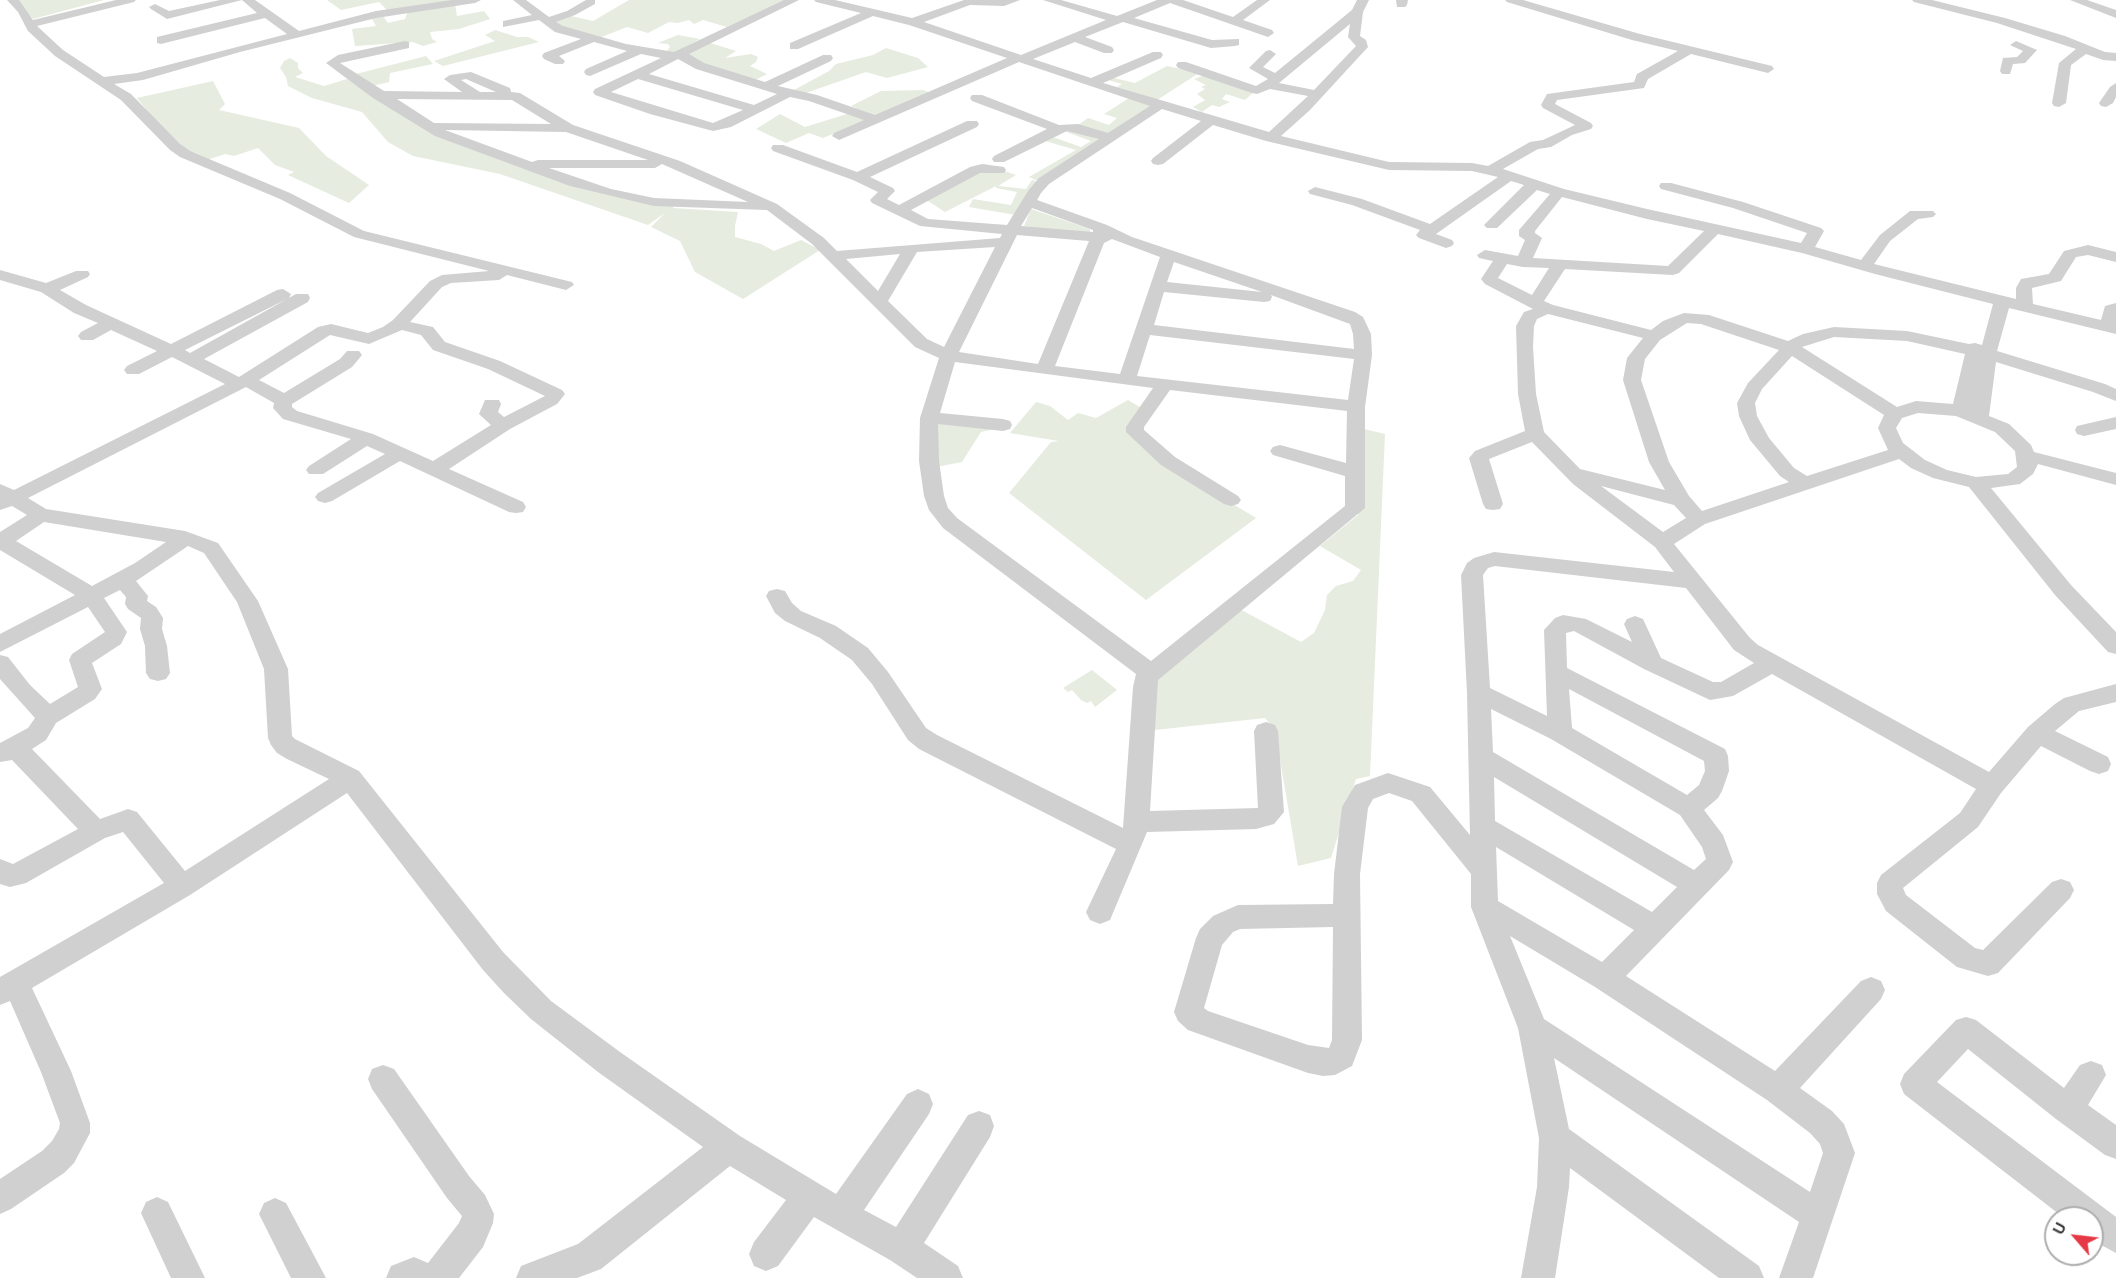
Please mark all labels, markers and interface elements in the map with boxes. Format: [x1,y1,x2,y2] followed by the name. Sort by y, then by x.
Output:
[2044,1206,2104,1266] north arrow
[2048,1219,2071,1238] text: U

